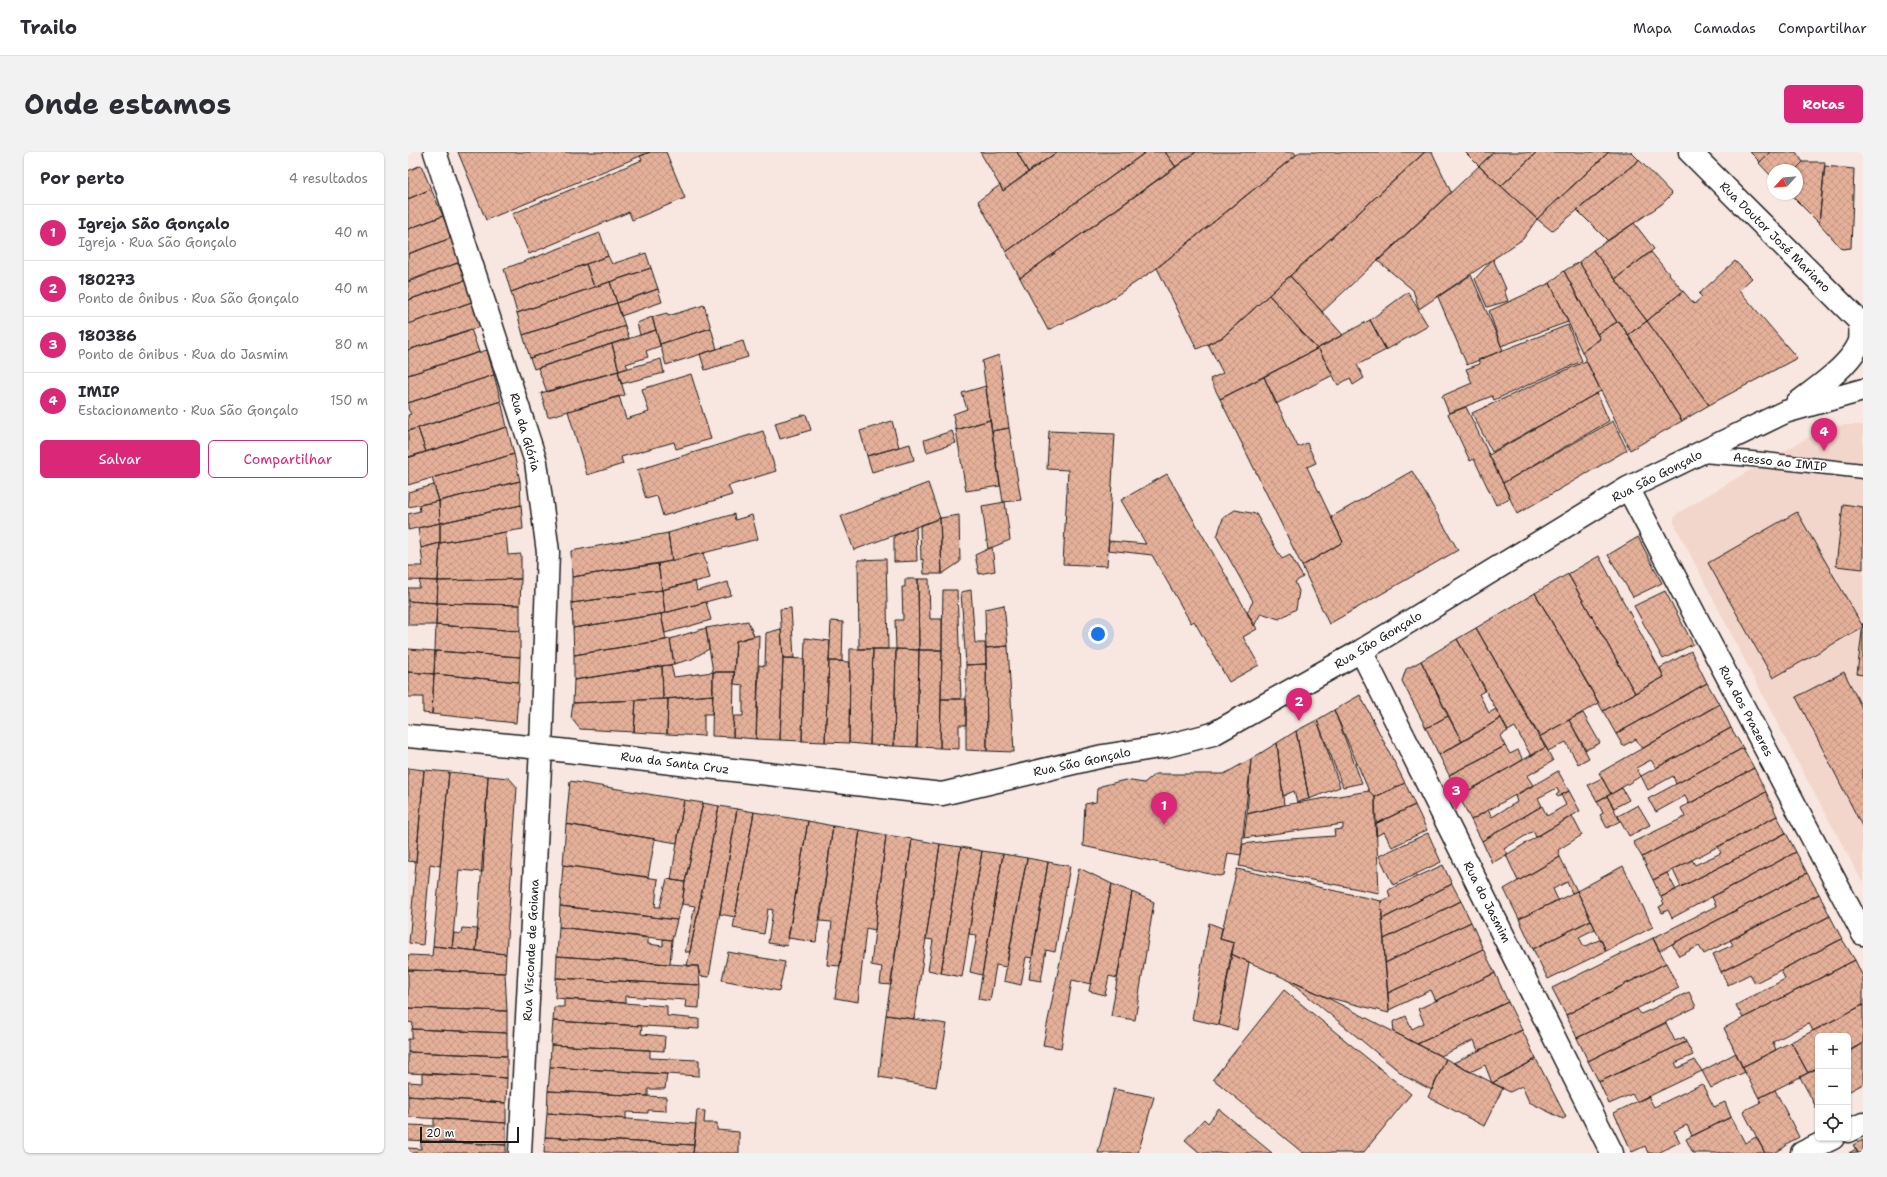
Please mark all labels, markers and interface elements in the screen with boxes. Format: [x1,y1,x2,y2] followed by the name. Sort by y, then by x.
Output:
[20,15,77,40] text: Trailo
[1633,19,1672,37] text: Mapa
[1694,19,1756,37] text: Camadas
[1778,19,1867,37] text: Compartilhar
[24,85,231,123] text: Onde estamos
[1784,85,1863,123] button: Rotas
[1767,164,1803,200] north arrow
[40,167,125,189] text: Por perto
[289,170,368,187] text: 4 resultados
[1716,178,1834,296] street label: Rua Doutor José Mariano
[78,214,230,234] text: Igreja São Gonçalo
[50,224,56,241] text: 1
[334,224,368,241] text: 40 m
[78,234,237,251] text: Igreja · Rua São Gonçalo
[78,270,135,290] text: 180273
[48,280,58,297] text: 2
[334,280,368,297] text: 40 m
[78,290,299,307] text: Ponto de ônibus · Rua São Gonçalo
[78,326,137,346] text: 180386
[48,336,58,353] text: 3
[334,336,368,353] text: 80 m
[78,346,288,363] text: Ponto de ônibus · Rua do Jasmim
[78,382,120,402] text: IMIP
[506,391,544,474] street label: Rua da Glória
[48,392,58,409] text: 4
[330,392,368,409] text: 150 m
[78,402,298,419] text: Estacionamento · Rua São Gonçalo
[1811,418,1837,451] pin: 4
[40,440,200,478] button: Salvar
[208,440,368,478] button: Compartilhar
[1609,446,1705,506] street label: Rua São Gonçalo
[1732,449,1828,475] street label: Acesso ao IMIP
[1331,608,1425,672] street label: Rua São Gonçalo
[1088,624,1108,644] your location
[1715,663,1777,759] street label: Rua dos Prazeres
[1286,688,1312,721] pin: 2
[1032,744,1132,780] street label: Rua São Gonçalo
[620,748,730,778] street label: Rua da Santa Cruz
[1443,777,1469,810] pin: 3
[1151,792,1177,825] pin: 1
[1460,859,1514,945] street label: Rua do Jasmim
[519,878,543,1021] street label: Rua Visconde de Goiana
[1815,1033,1851,1141] map controls
[1815,1033,1851,1069] button: +
[1815,1069,1851,1105] button: −
[1815,1105,1851,1141] button: locate
[420,1125,519,1144] scale bar
[426,1126,454,1141] text: 20 m

